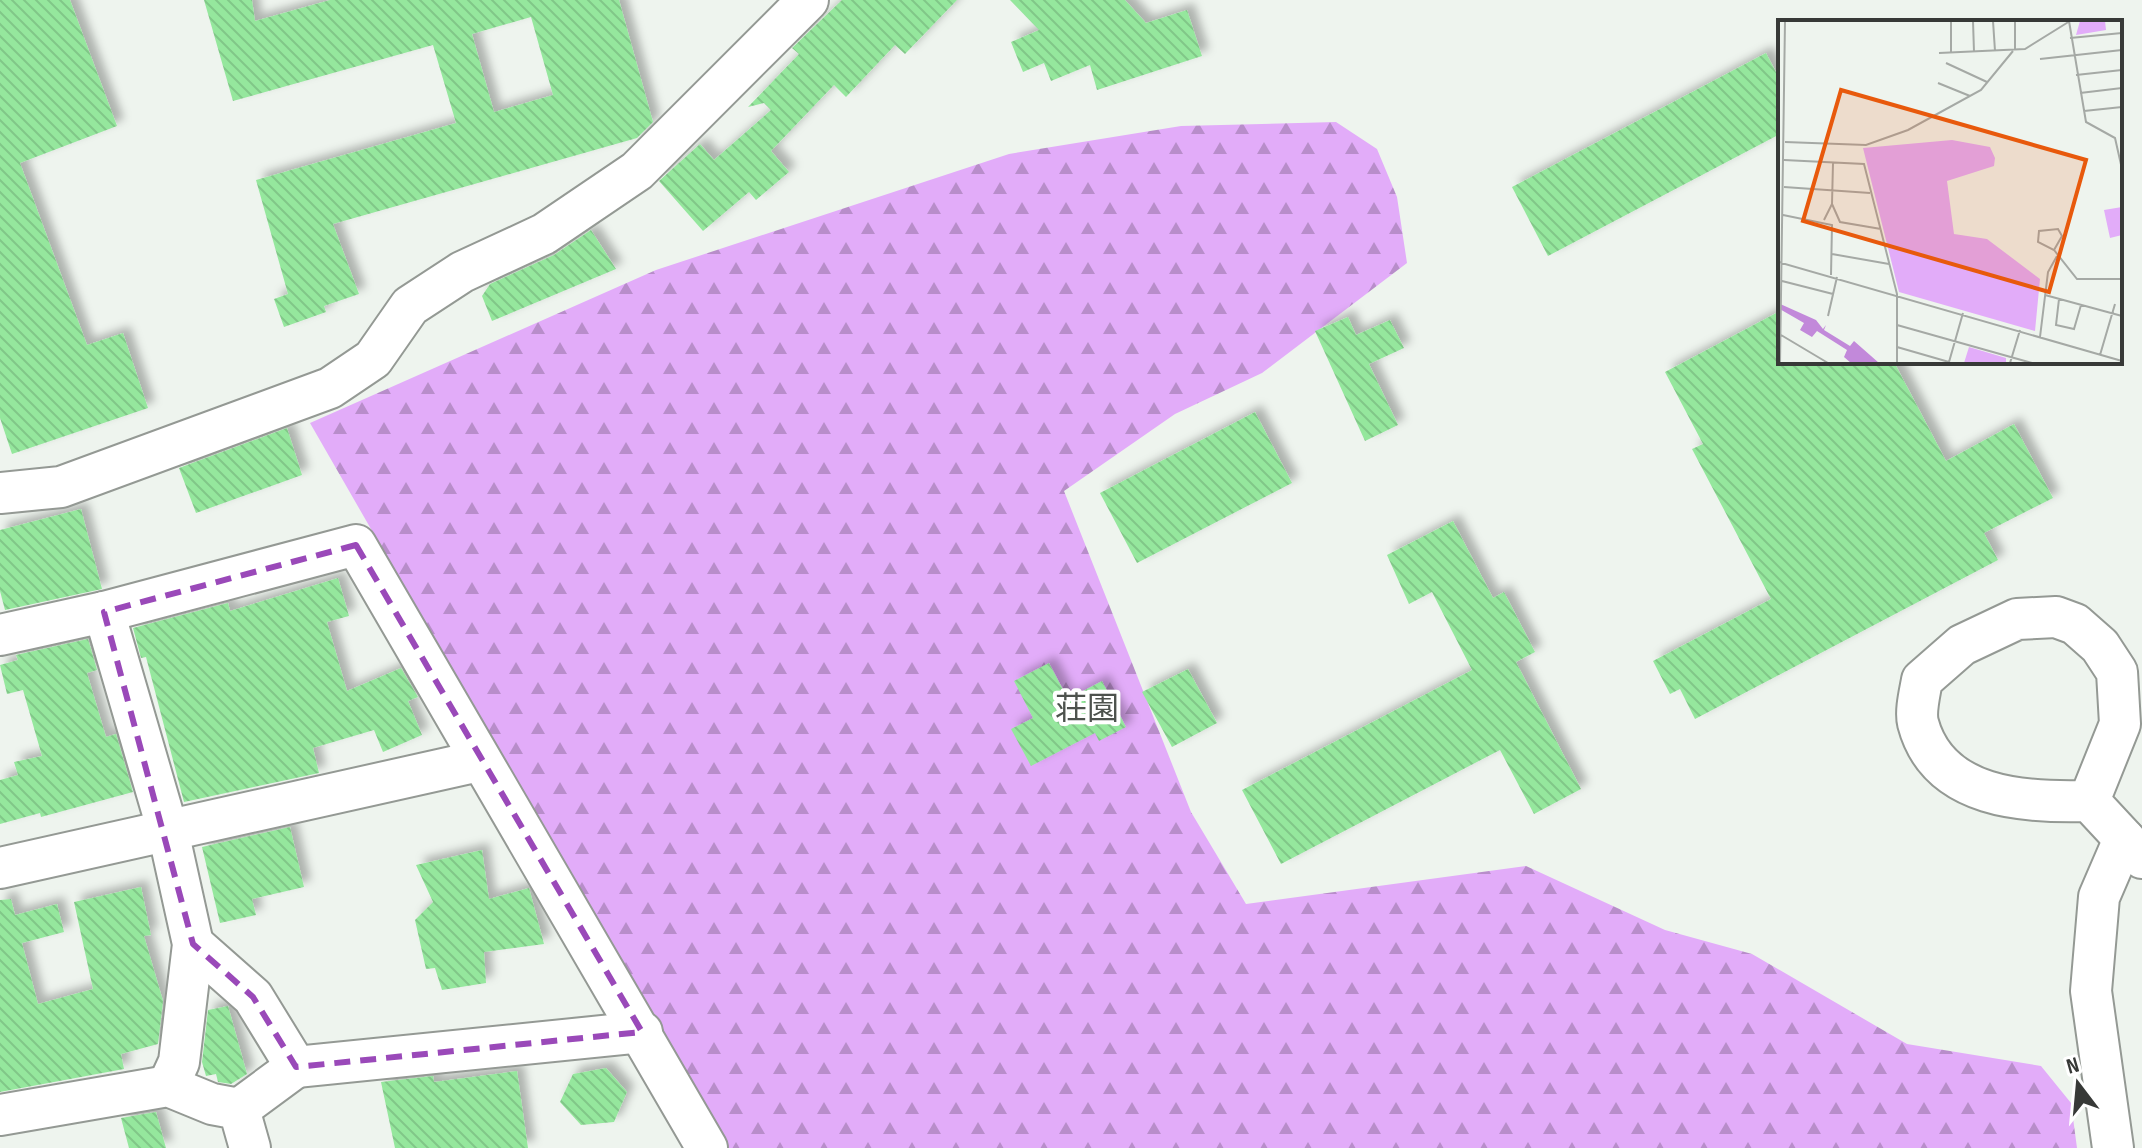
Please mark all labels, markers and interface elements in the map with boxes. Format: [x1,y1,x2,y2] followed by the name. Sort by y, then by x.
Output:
[1778,20,2122,364] inset map
[1055,690,1119,729] district label: 荘園
[2038,1044,2118,1124] north arrow
[2064,1052,2082,1081] text: N

